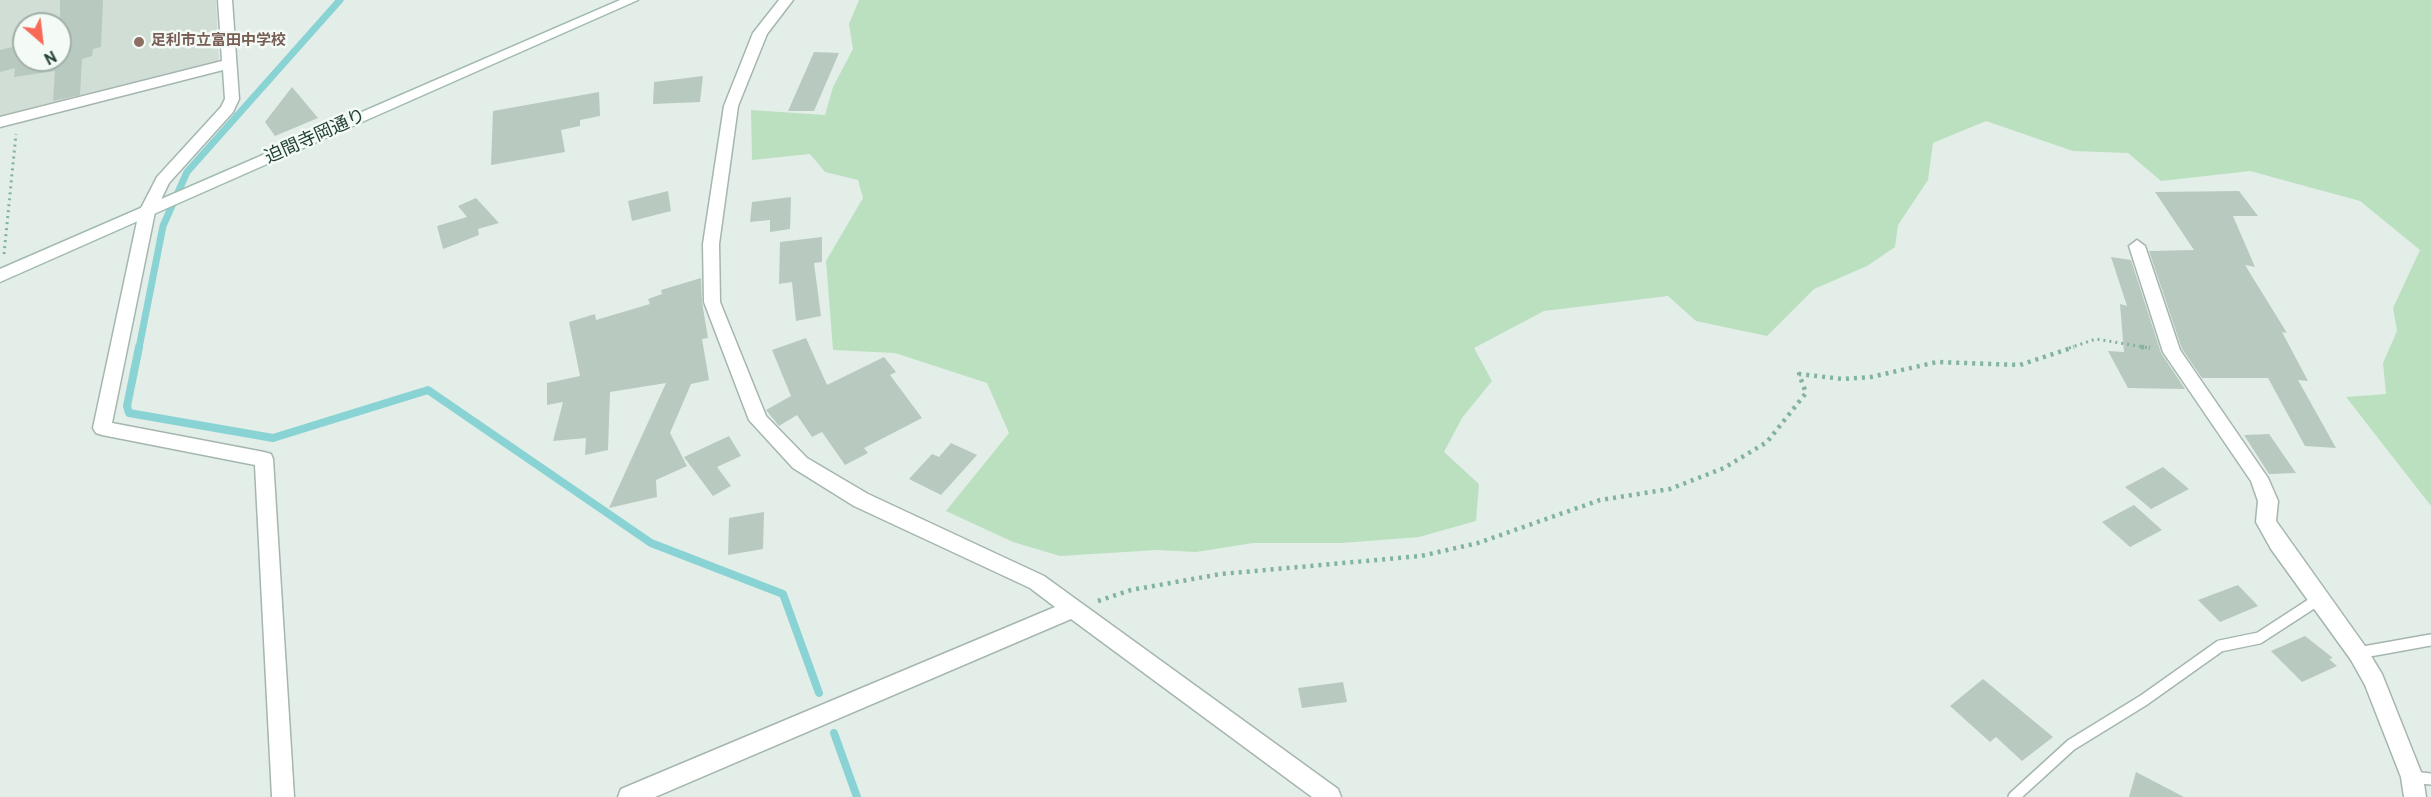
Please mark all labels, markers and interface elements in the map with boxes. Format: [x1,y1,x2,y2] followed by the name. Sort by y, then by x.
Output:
[12,12,72,72] north arrow
[151,33,286,51] place label: 足利市立富田中学校
[132,35,146,49] marker: 足利市立富田中学校
[40,45,59,68] text: N
[262,106,370,170] street label: 迫間寺岡通り

